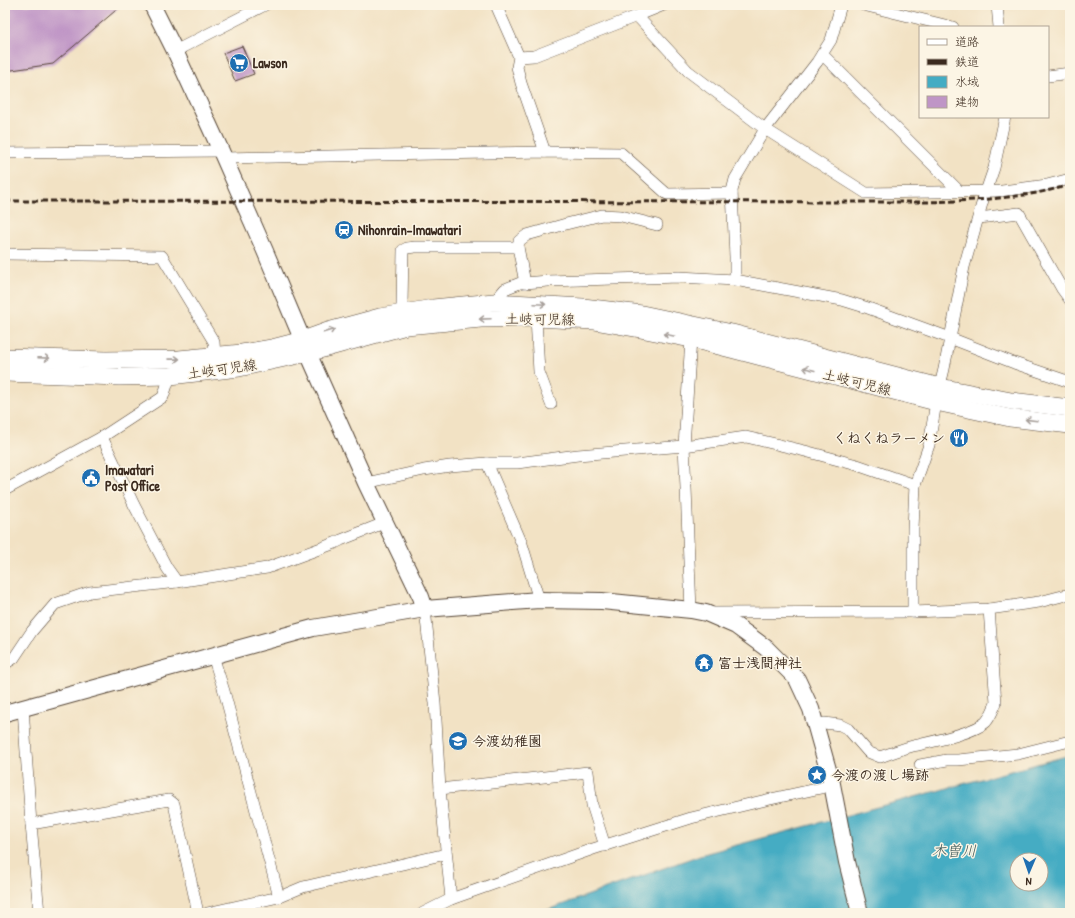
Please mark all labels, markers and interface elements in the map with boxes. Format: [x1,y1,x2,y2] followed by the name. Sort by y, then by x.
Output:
[919,26,1049,118] legend
[955,33,979,50] text: 道路
[228,52,250,74] supermarket icon: Lawson
[253,53,288,72] place label: Lawson
[955,53,979,70] text: 鉄道
[955,73,979,90] text: 水域
[955,93,979,110] text: 建物
[333,219,355,241] station icon: Nihonrain-Imawatari
[358,220,462,239] place label: Nihonrain-Imawatari
[533,301,546,308] one-way arrow
[505,308,575,329] street label: 土岐可児線
[479,315,492,323] one-way arrow
[322,327,335,334] one-way arrow
[663,331,676,339] one-way arrow
[37,354,50,362] one-way arrow
[186,354,258,383] street label: 土岐可児線
[167,355,180,363] one-way arrow
[821,364,893,399] street label: 土岐可児線
[803,365,816,373] one-way arrow
[1025,417,1038,424] one-way arrow
[948,427,970,449] restaurant icon: くねくねラーメン
[833,428,945,447] place label: くねくねラーメン
[105,460,161,495] place label: Imawatari Post Office
[80,467,102,489] public building icon: Imawatari Post Office
[693,652,715,674] temple icon: 富士浅間神社
[718,653,802,672] place label: 富士浅間神社
[447,730,469,752] school or university icon: 今渡幼稚園
[472,731,542,750] place label: 今渡幼稚園
[806,764,828,786] place icon: 今渡の渡し場跡
[831,765,929,784] place label: 今渡の渡し場跡
[931,840,977,861] water label: 木曽川
[1009,852,1049,892] north arrow
[1025,875,1032,889] text: N

